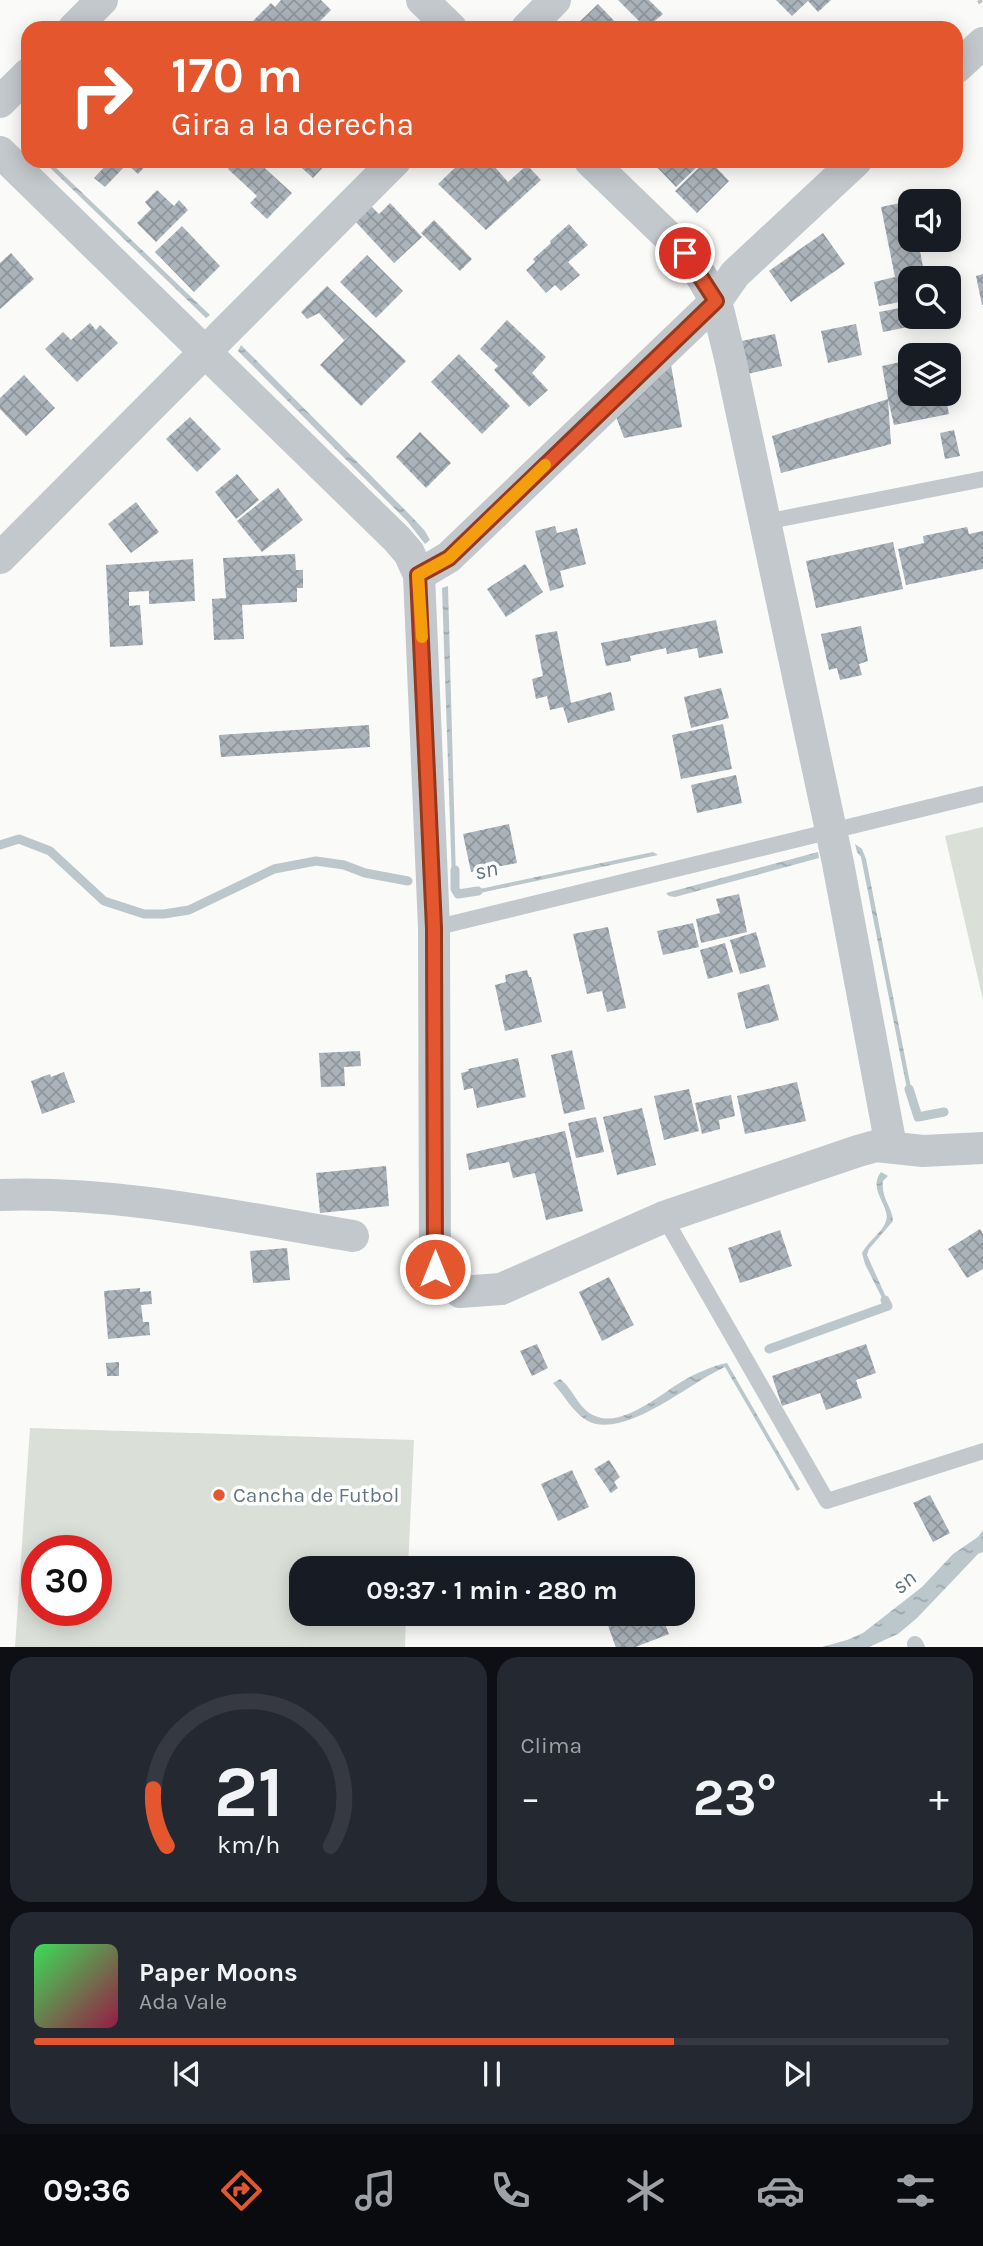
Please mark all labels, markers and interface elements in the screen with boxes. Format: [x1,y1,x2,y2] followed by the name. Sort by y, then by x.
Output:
[171,47,303,104] text: 170 m
[56,49,147,140] icon: right
[171,106,414,143] text: Gira a la derecha
[898,189,961,406] map controls
[898,189,961,252] button: sound
[655,223,715,283] pin
[666,234,704,272] icon: arrive
[898,266,961,329] button: search
[898,343,961,406] button: layers
[472,854,500,886] water label: sn
[398,1232,472,1306] position arrow
[233,1483,399,1507] place label: Cancha de Futbol
[211,1487,227,1503] marker: Cancha de Futbol
[21,1535,112,1626] speed limit sign: 30
[886,1564,922,1600] water label: sn
[366,1575,618,1606] text: 09:37 · 1 min · 280 m
[521,1732,582,1759] text: Clima
[213,1749,283,1834] text: 21
[693,1767,777,1828] text: 23°
[521,1776,540,1821] text: −
[929,1776,949,1821] text: +
[217,1829,280,1858] text: km/h
[139,1957,298,1988] text: Paper Moons
[139,1988,227,2015] text: Ada Vale
[168,2055,206,2093] icon: previous
[473,2055,511,2093] icon: pause
[778,2055,816,2093] icon: next
[217,2166,266,2215] icon: directions
[351,2166,400,2215] icon: music
[486,2166,535,2215] icon: phone
[621,2166,670,2215] icon: climate
[756,2166,805,2215] icon: car
[891,2166,940,2215] icon: filters
[43,2172,131,2209] text: 09:36

